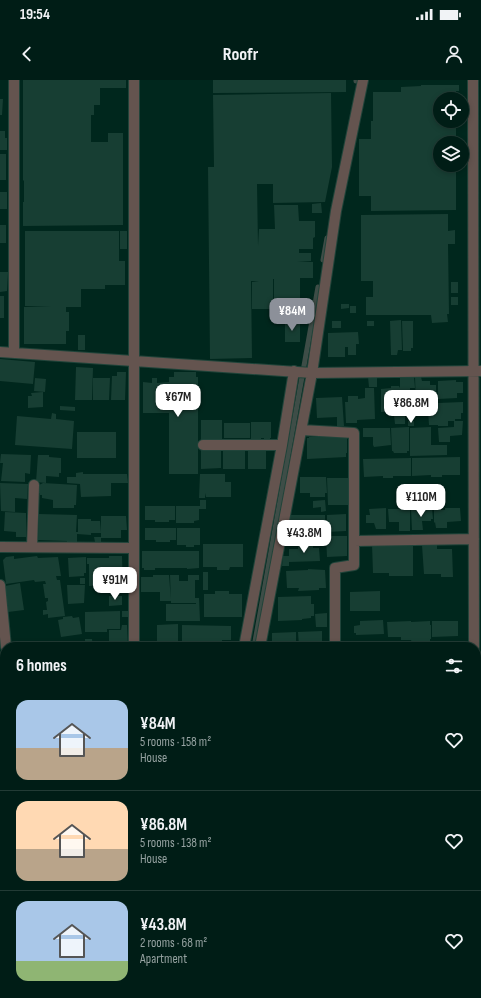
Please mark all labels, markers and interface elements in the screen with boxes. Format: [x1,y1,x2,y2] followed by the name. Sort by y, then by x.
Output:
[20,5,50,24] text: 19:54
[16,43,38,65] icon: back
[443,43,465,65] icon: person
[223,44,258,65] text: Roofr
[433,92,469,172] map controls
[433,92,469,128] button: locate
[433,136,469,172] button: layers
[268,298,316,332] pin: ¥84M
[278,303,306,319] text: ¥84M
[154,384,202,418] pin: ¥67M
[165,389,191,405] text: ¥67M
[378,390,444,424] pin: ¥86.8M
[393,395,429,411] text: ¥86.8M
[393,484,449,518] pin: ¥110M
[405,489,437,505] text: ¥110M
[271,520,337,554] pin: ¥43.8M
[286,525,322,541] text: ¥43.8M
[91,567,139,601] pin: ¥91M
[102,572,128,588] text: ¥91M
[443,655,465,677] icon: filters
[16,656,67,676] text: 6 homes
[140,714,176,734] text: ¥84M
[48,716,96,764] icon: home
[443,729,465,751] icon: heart
[140,734,211,750] text: 5 rooms · 158 m²
[140,750,167,766] text: House
[140,815,187,835] text: ¥86.8M
[48,817,96,865] icon: home
[443,830,465,852] icon: heart
[140,835,211,851] text: 5 rooms · 138 m²
[140,851,167,867] text: House
[140,915,187,935] text: ¥43.8M
[48,917,96,965] icon: home
[443,930,465,952] icon: heart
[140,935,207,951] text: 2 rooms · 68 m²
[140,951,187,967] text: Apartment

